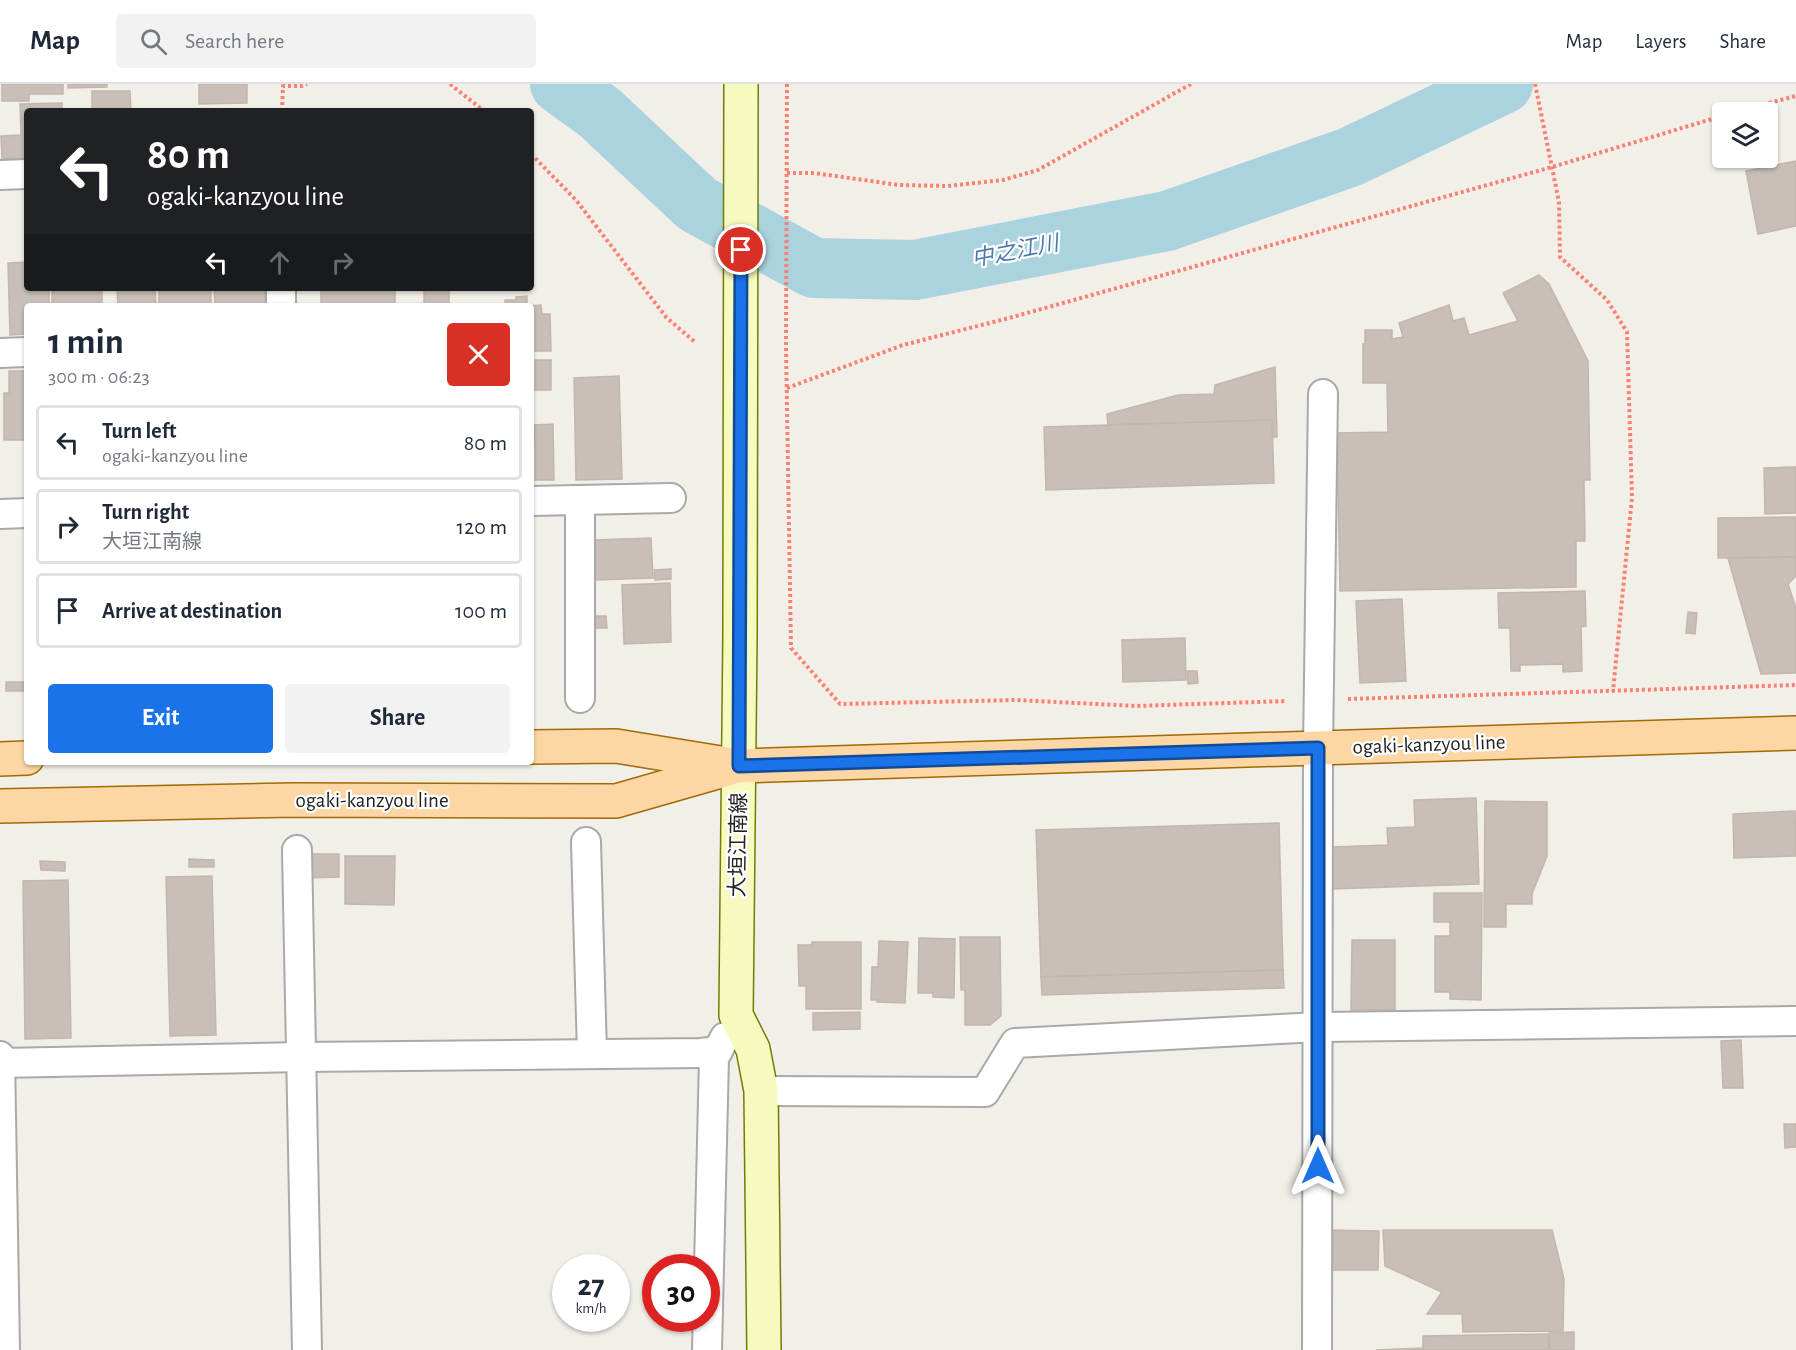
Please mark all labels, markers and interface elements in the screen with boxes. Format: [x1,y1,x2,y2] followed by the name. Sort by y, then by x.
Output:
[116,14,536,68] search box
[137,25,170,58] icon: search
[30,27,80,55] text: Map
[185,30,284,52] text: Search here
[1566,31,1602,52] text: Map
[1635,31,1686,52] text: Layers
[1719,31,1766,52] text: Share
[1712,102,1778,168] map controls
[1712,102,1778,168] button: layers
[48,132,126,210] icon: left
[147,134,230,176] text: 80 m
[147,183,344,210] text: ogaki-kanzyou line
[715,224,766,275] pin
[970,230,1062,270] water label: 中之江川
[724,233,757,266] icon: arrive
[200,246,233,279] icon: left
[263,246,296,279] icon: ahead
[326,246,359,279] icon: right
[447,323,510,386] button: close
[48,324,124,360] text: 1 min
[48,367,150,387] text: 300 m · 06:23
[102,420,176,442] text: Turn left
[51,426,84,459] icon: left
[464,432,507,454] text: 80 m
[102,446,248,466] text: ogaki-kanzyou line
[102,501,189,523] text: Turn right
[51,510,84,543] icon: right
[457,516,507,538] text: 120 m
[102,532,202,552] text: 大垣江南線
[51,594,84,627] icon: arrive
[102,600,282,622] text: Arrive at destination
[455,600,507,622] text: 100 m
[48,684,273,753] button: Exit
[285,684,510,753] button: Share
[1352,731,1506,758] street label: ogaki-kanzyou line
[295,790,449,811] street label: ogaki-kanzyou line
[726,792,750,898] street label: 大垣江南線
[1286,1134,1350,1198] position arrow
[642,1254,720,1332] speed limit sign: 30
[577,1271,605,1301] text: 27
[576,1301,606,1316] text: km/h

